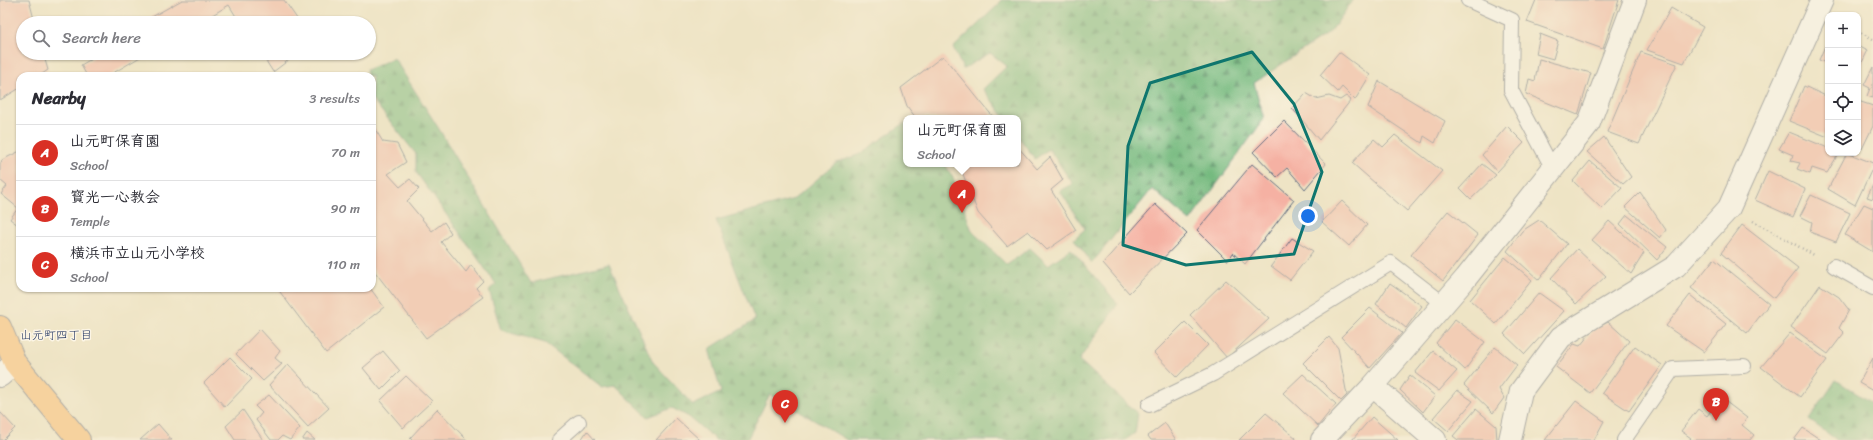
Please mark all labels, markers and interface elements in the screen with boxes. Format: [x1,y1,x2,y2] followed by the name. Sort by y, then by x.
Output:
[1825,12,1861,156] map controls
[1825,12,1861,48] button: +
[16,16,376,60] search box
[62,25,141,51] text: Search here
[30,27,52,49] icon: search
[1825,48,1861,84] button: −
[32,83,86,113] text: Nearby
[1825,84,1861,120] button: locate
[309,87,360,110] text: 3 results
[903,115,1021,167] popup
[917,117,1007,143] text: 山元町保育園
[1825,120,1861,156] button: layers
[70,128,160,154] text: 山元町保育園
[41,141,49,164] text: A
[331,141,360,164] text: 70 m
[917,143,955,166] text: School
[70,154,108,177] text: School
[949,180,975,213] pin: A
[70,184,160,210] text: 寳光一心教会
[41,197,49,220] text: B
[330,197,360,220] text: 90 m
[1298,206,1318,226] your location
[70,210,110,233] text: Temple
[70,240,205,266] text: 横浜市立山元小学校
[41,253,49,276] text: C
[327,253,360,276] text: 110 m
[70,266,108,289] text: School
[20,324,92,346] district label: 山元町四丁目
[1703,388,1729,421] pin: B
[772,390,798,423] pin: C

